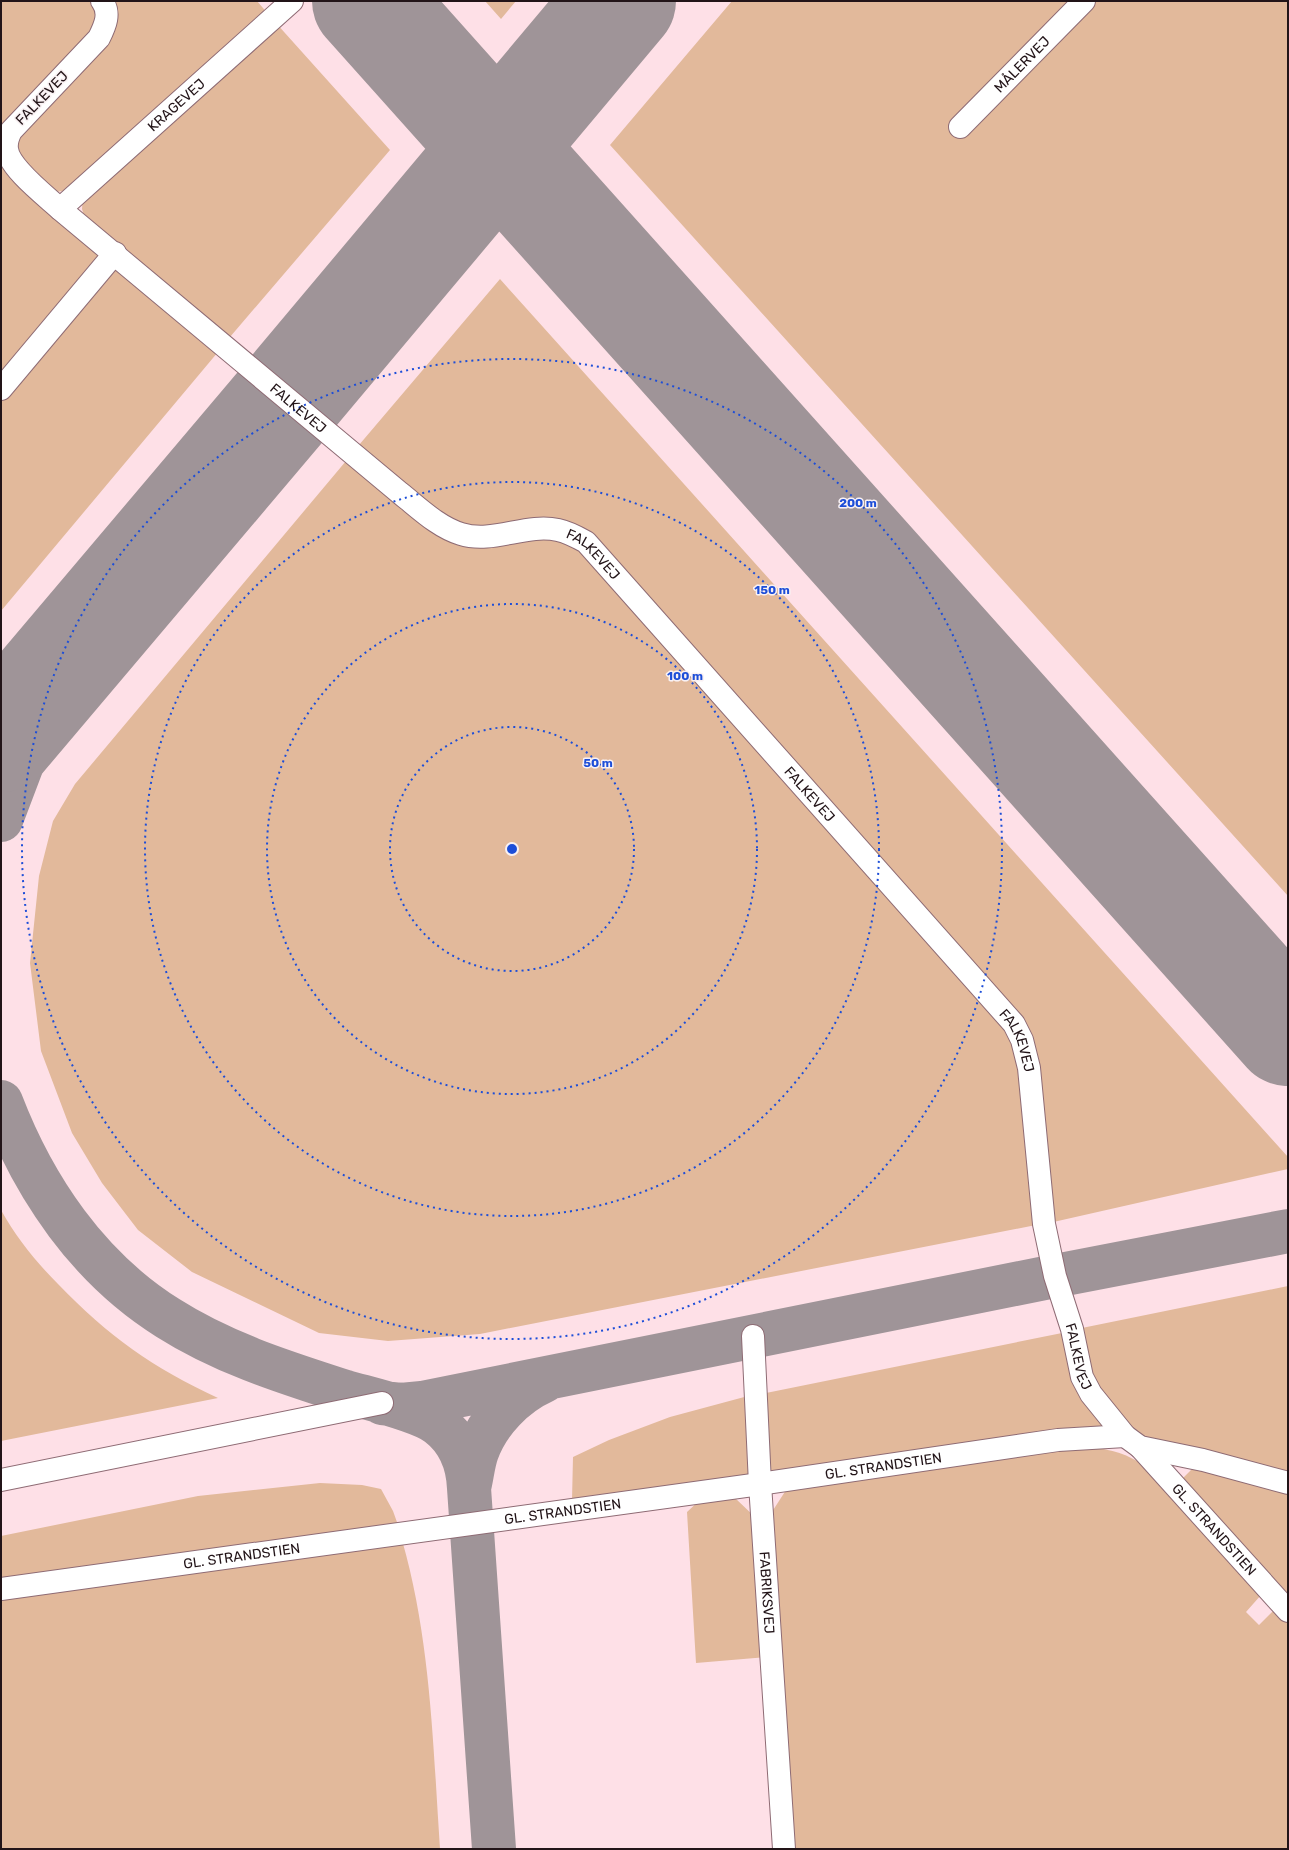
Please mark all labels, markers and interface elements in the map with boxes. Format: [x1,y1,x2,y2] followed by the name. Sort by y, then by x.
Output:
[990,33,1053,96] street label: MÅLERVEJ
[12,68,72,128] street label: FALKEVEJ
[144,75,208,135] street label: KRAGEVEJ
[267,380,330,436] street label: FALKEVEJ
[839,496,877,510] text: 200 m
[564,525,624,583] street label: FALKEVEJ
[754,583,790,597] text: 150 m
[667,669,703,683] text: 100 m
[583,756,613,770] text: 50 m
[781,763,839,825] street label: FALKEVEJ
[505,842,519,856] centre of rings
[996,1005,1038,1074] street label: FALKEVEJ
[1062,1321,1096,1393] street label: FALKEVEJ
[824,1449,943,1483] street label: GL. STRANDSTIEN
[1169,1480,1260,1579] street label: GL. STRANDSTIEN
[503,1495,622,1528] street label: GL. STRANDSTIEN
[182,1539,301,1572] street label: GL. STRANDSTIEN
[756,1551,778,1634] street label: FABRIKSVEJ

